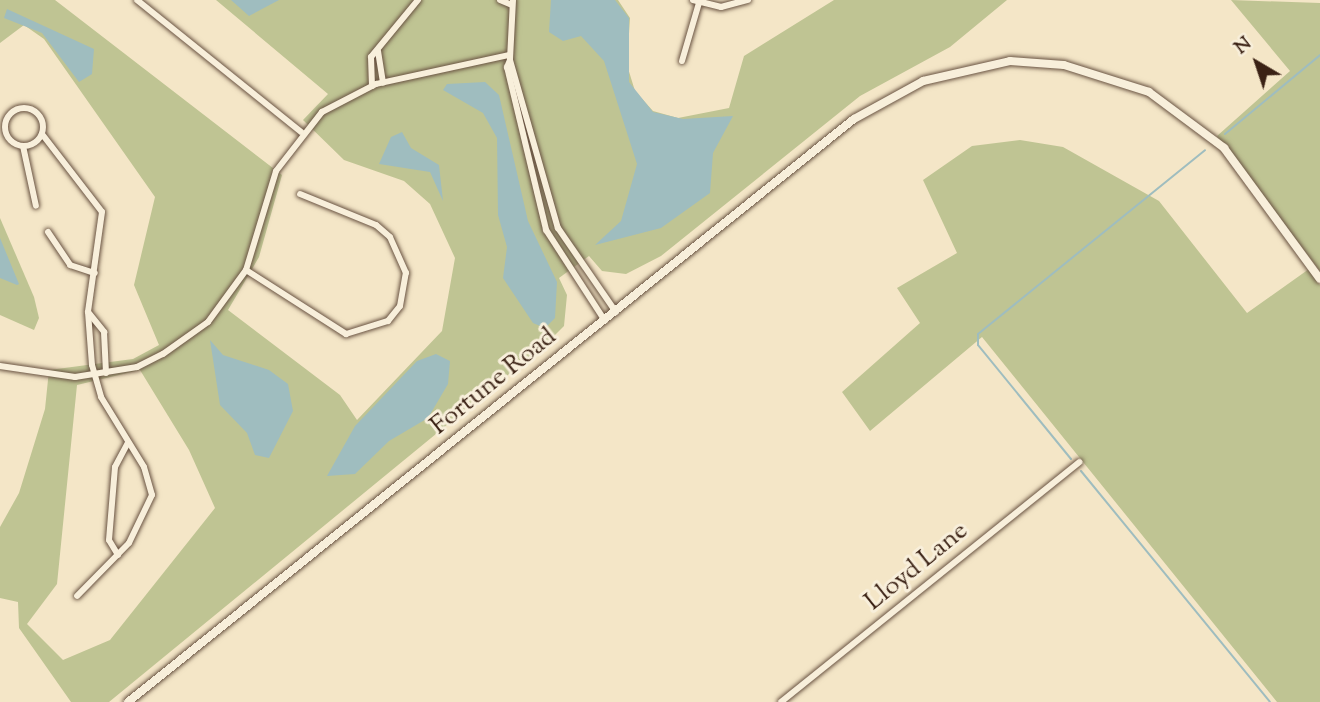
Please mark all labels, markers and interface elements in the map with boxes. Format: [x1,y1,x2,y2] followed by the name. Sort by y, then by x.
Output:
[1222,28,1292,98] north arrow
[1229,31,1258,62] text: N
[425,322,563,442] street label: Fortune Road
[859,516,975,618] street label: Lloyd Lane

